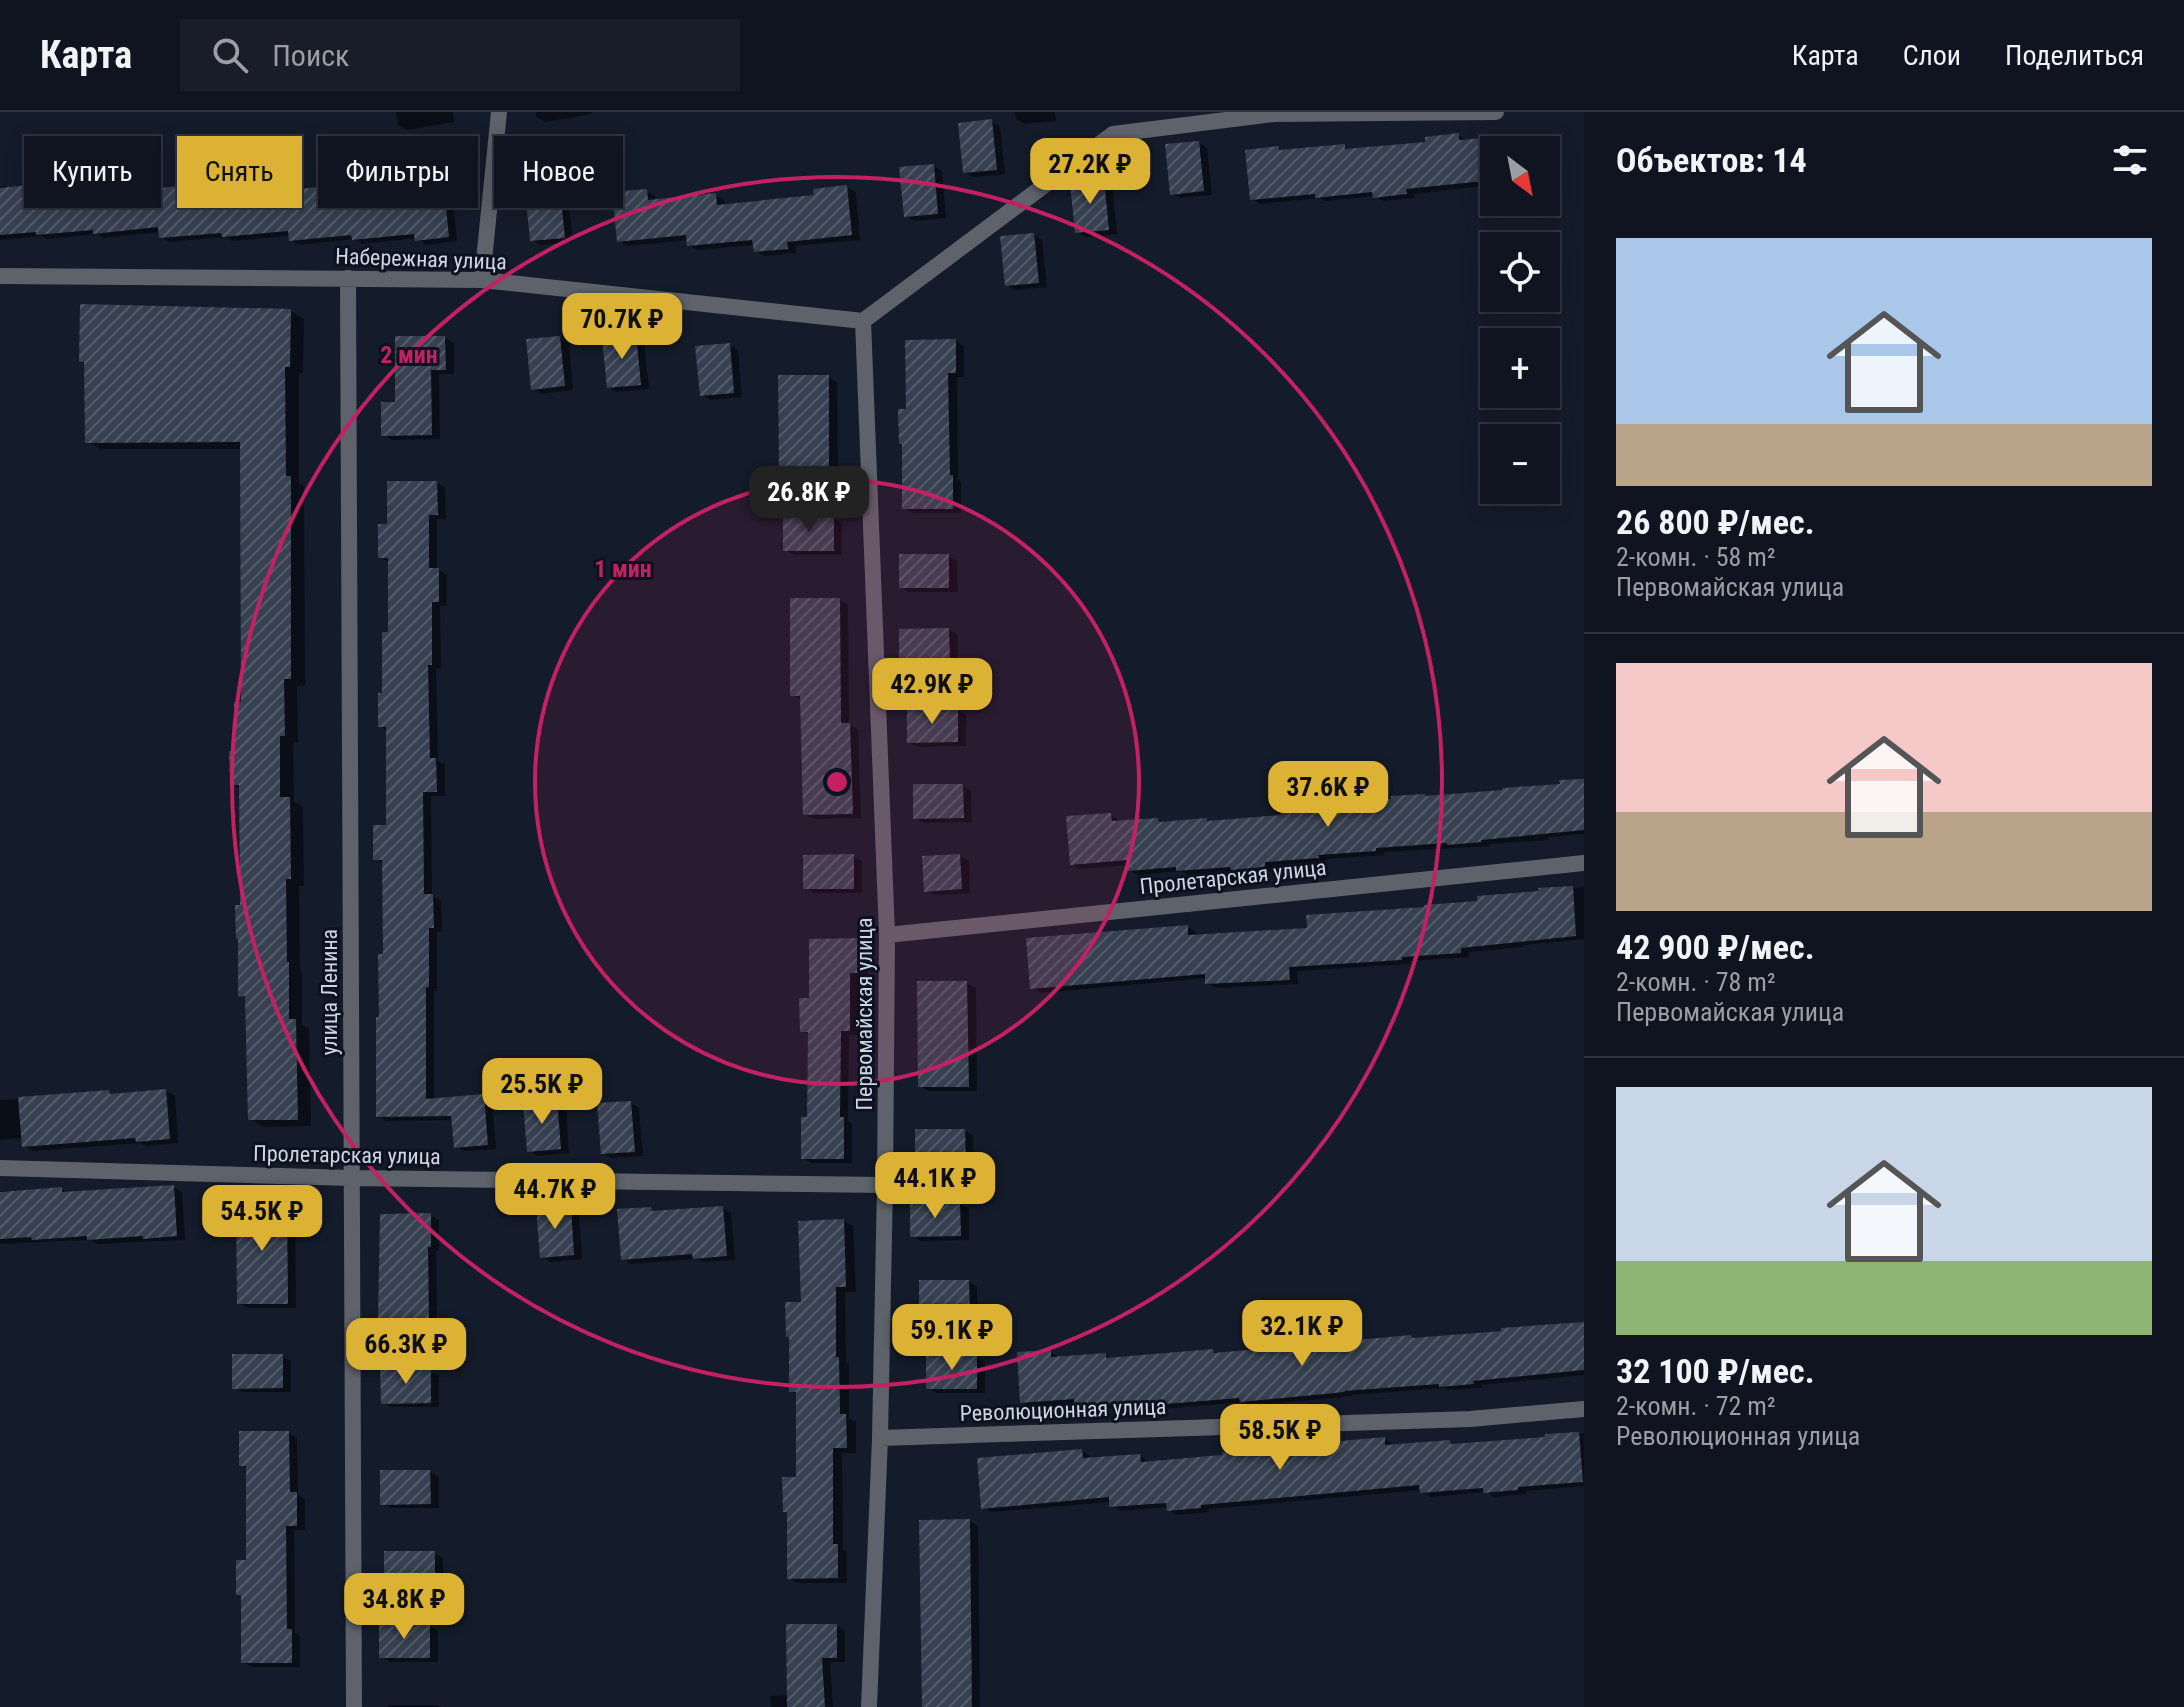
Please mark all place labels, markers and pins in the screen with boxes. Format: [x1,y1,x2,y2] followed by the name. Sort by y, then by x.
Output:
[1016,138,1164,206] pin: 27.2K ₽
[548,293,696,361] pin: 70.7K ₽
[735,466,883,534] pin: 26.8K ₽
[858,658,1006,726] pin: 42.9K ₽
[1254,761,1402,829] pin: 37.6K ₽
[823,768,851,796] centre of rings
[468,1058,616,1126] pin: 25.5K ₽
[861,1152,1009,1220] pin: 44.1K ₽
[481,1163,629,1231] pin: 44.7K ₽
[188,1185,336,1253] pin: 54.5K ₽
[1228,1300,1376,1368] pin: 32.1K ₽
[878,1304,1026,1372] pin: 59.1K ₽
[332,1318,480,1386] pin: 66.3K ₽
[1206,1404,1354,1472] pin: 58.5K ₽
[330,1573,478,1641] pin: 34.8K ₽

